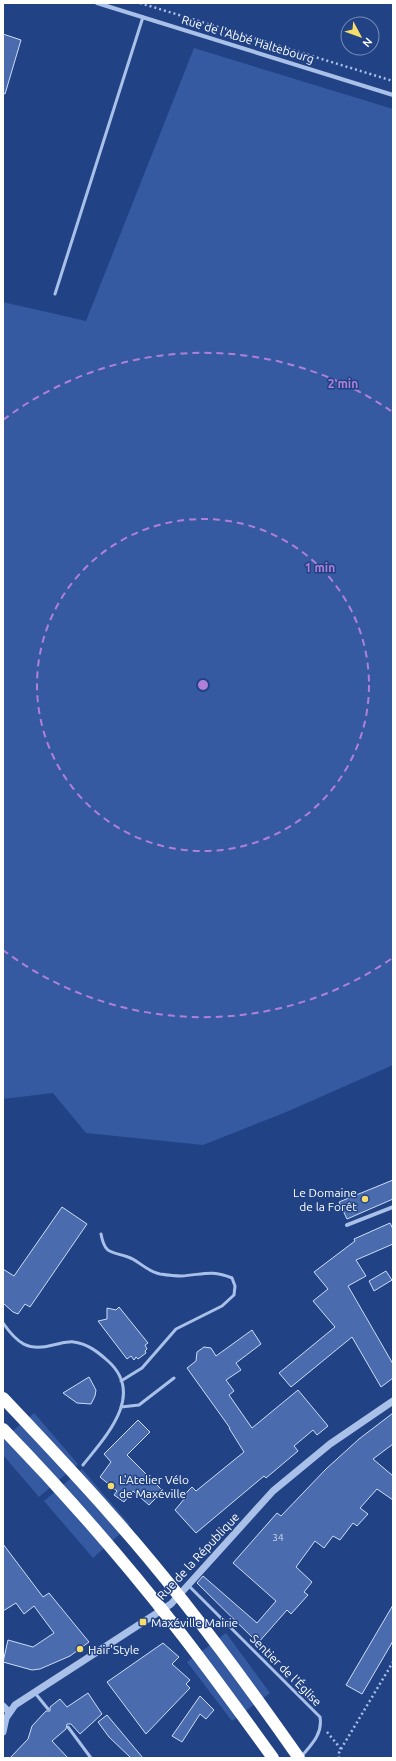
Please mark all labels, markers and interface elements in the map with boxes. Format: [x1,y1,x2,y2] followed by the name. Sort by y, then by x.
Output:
[180,13,316,65] street label: Rue de l'Abbé Haltebourg
[340,16,380,56] north arrow
[360,36,375,50] text: N
[328,377,358,390] text: 2 min
[305,561,335,574] text: 1 min
[196,678,210,692] centre of rings
[293,1186,357,1213] place label: Le Domaine de la Forêt
[360,1194,370,1204] marker: Le Domaine de la Forêt
[119,1473,189,1500] place label: L'Atelier Vélo de Maxéville
[106,1481,116,1491] marker: L'Atelier Vélo de Maxéville
[154,1510,242,1602] street label: Rue de la République
[272,1532,284,1543] house number: 34
[151,1616,238,1629] place label: Maxéville Mairie
[138,1617,148,1627] marker: Maxéville Mairie
[248,1632,324,1708] street label: Sentier de l'Église
[88,1643,139,1656] place label: Hair'Style
[75,1644,85,1654] marker: Hair'Style

